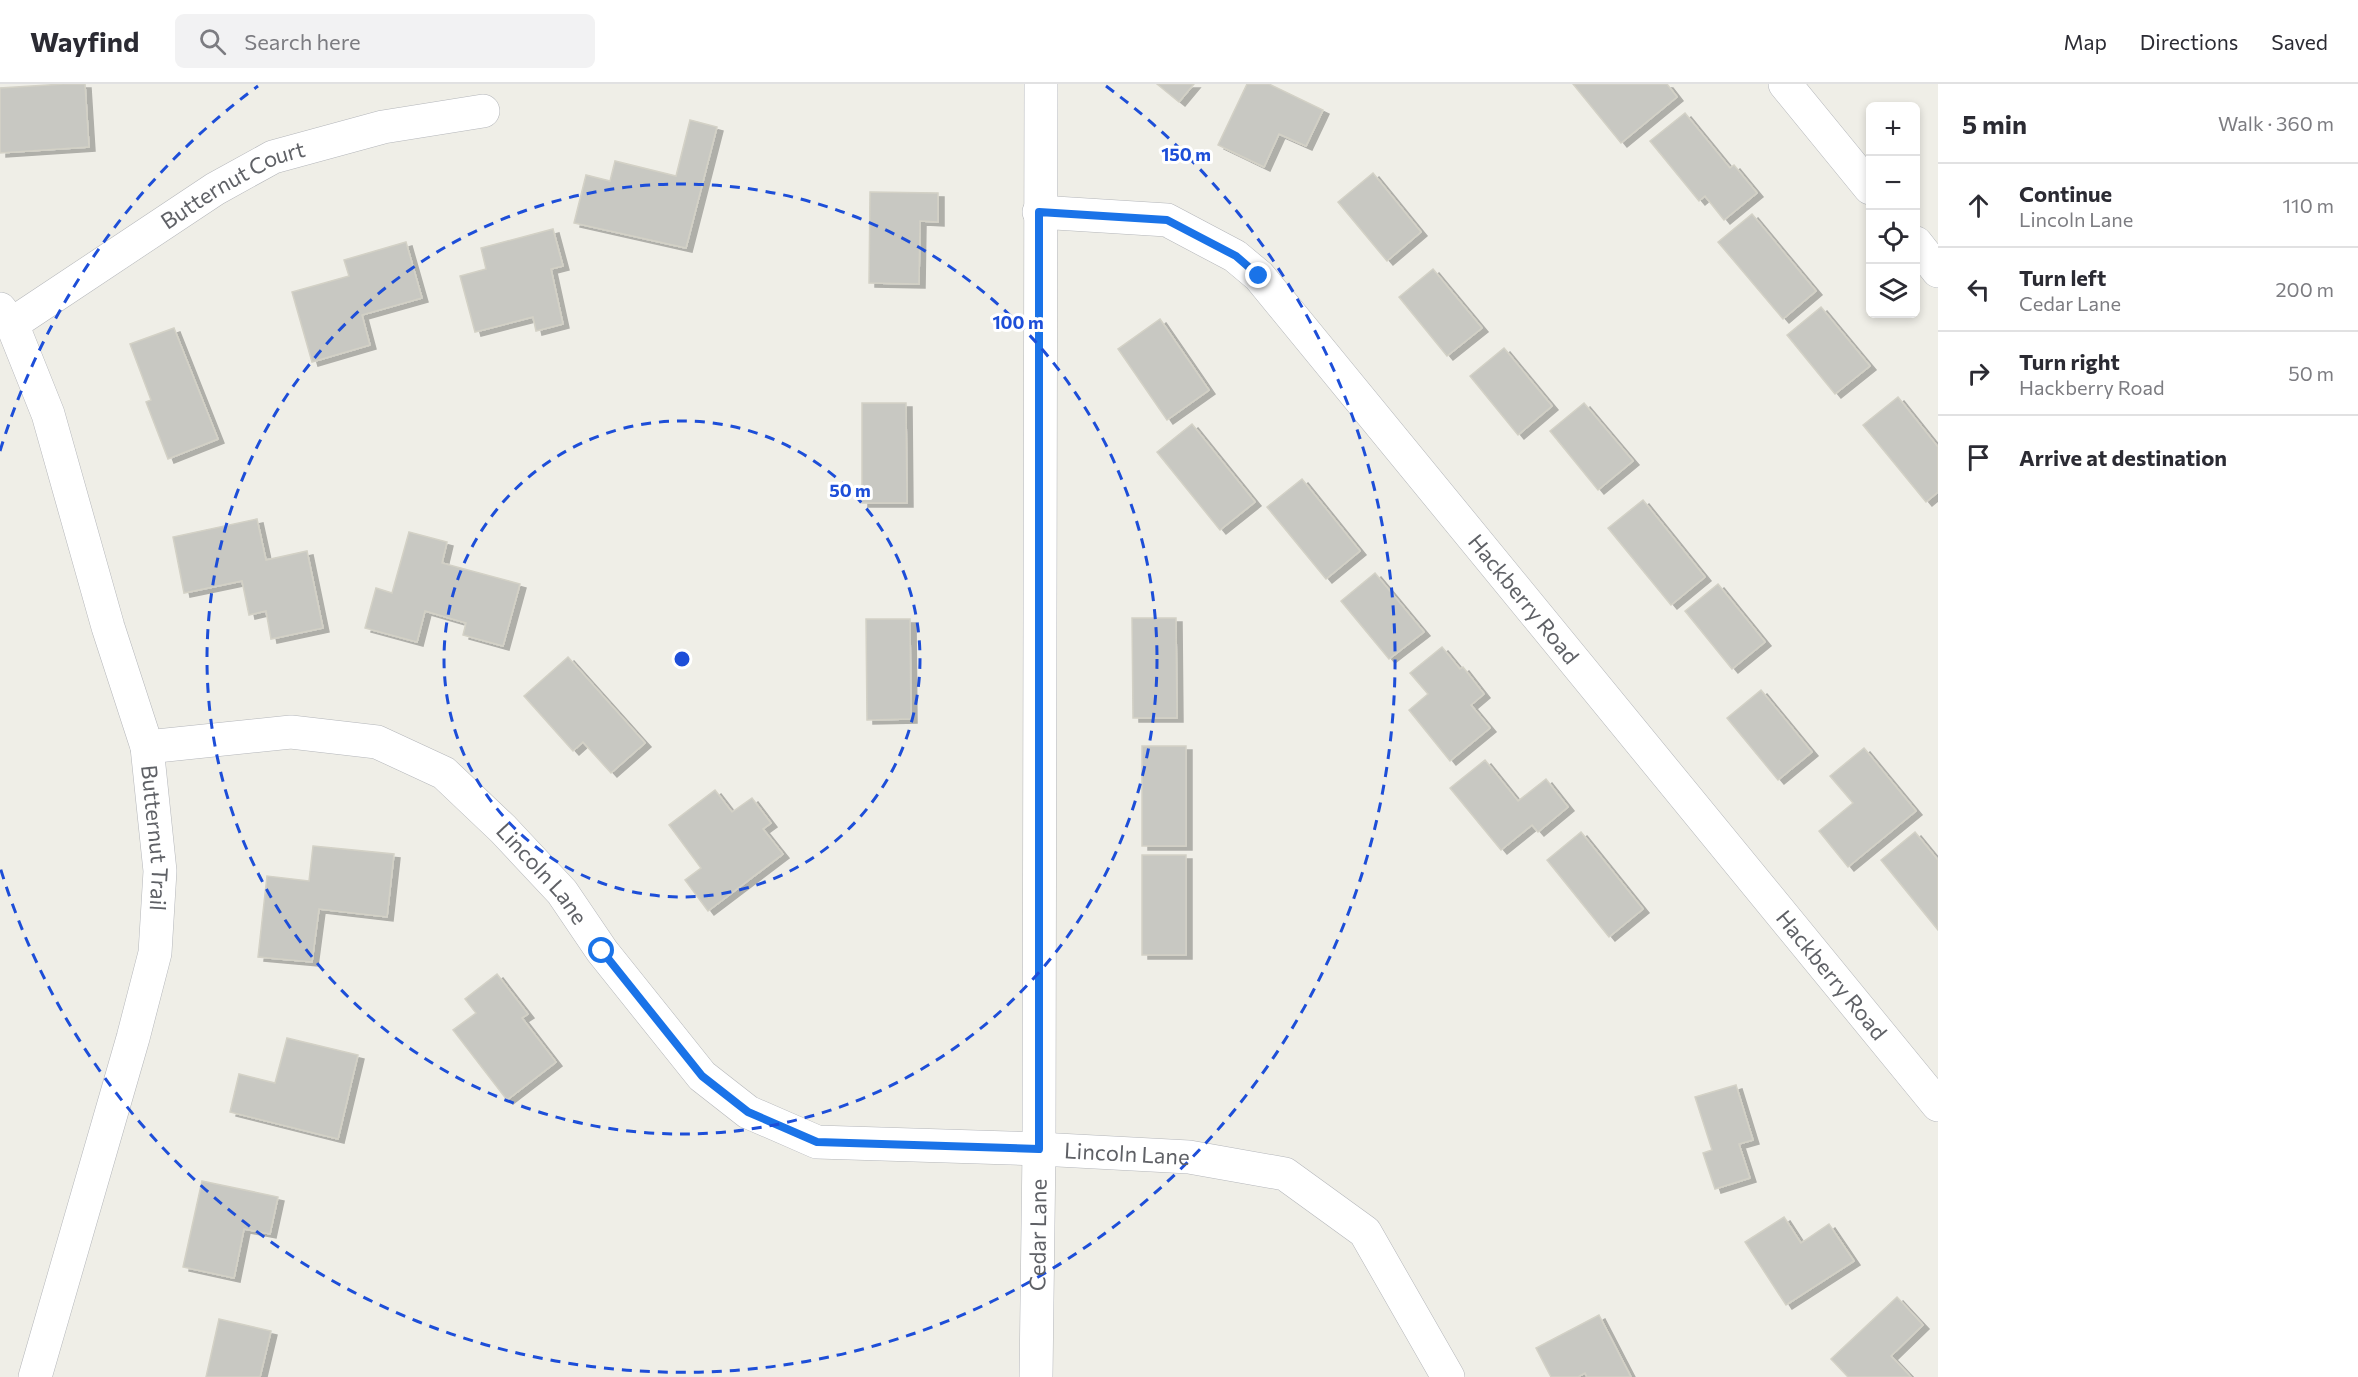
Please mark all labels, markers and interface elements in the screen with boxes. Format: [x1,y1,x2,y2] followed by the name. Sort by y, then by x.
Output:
[175,14,595,68] search box
[30,24,139,58] text: Wayfind
[196,25,229,58] icon: search
[244,28,361,55] text: Search here
[2064,29,2107,54] text: Map
[2140,29,2238,54] text: Directions
[2271,29,2328,54] text: Saved
[1866,102,1920,318] map controls
[1866,102,1920,156] button: +
[1962,108,2027,139] text: 5 min
[2218,111,2334,135] text: Walk · 360 m
[155,135,308,234] street label: Butternut Court
[1161,143,1211,165] text: 150 m
[1866,156,1920,210] button: −
[2019,180,2112,207] text: Continue
[1962,189,1995,222] icon: ahead
[2283,193,2334,217] text: 110 m
[2019,207,2133,231] text: Lincoln Lane
[1866,210,1920,264] button: locate
[1245,262,1271,288] route end
[1866,264,1920,318] button: layers
[2019,264,2106,291] text: Turn left
[1962,273,1995,306] icon: left
[2276,277,2334,301] text: 200 m
[2019,291,2121,315] text: Cedar Lane
[992,311,1044,333] text: 100 m
[2019,348,2120,375] text: Turn right
[1962,357,1995,390] icon: right
[2288,361,2334,385] text: 50 m
[2019,375,2164,399] text: Hackberry Road
[1962,441,1995,474] icon: arrive
[2019,444,2227,471] text: Arrive at destination
[829,479,871,501] text: 50 m
[1463,528,1585,669] street label: Hackberry Road
[672,649,692,669] centre of rings
[136,764,174,912] street label: Butternut Trail
[491,817,594,929] street label: Lincoln Lane
[1771,904,1893,1045] street label: Hackberry Road
[588,937,614,963] route start
[1063,1136,1190,1170] street label: Lincoln Lane
[1023,1179,1052,1291] street label: Cedar Lane

